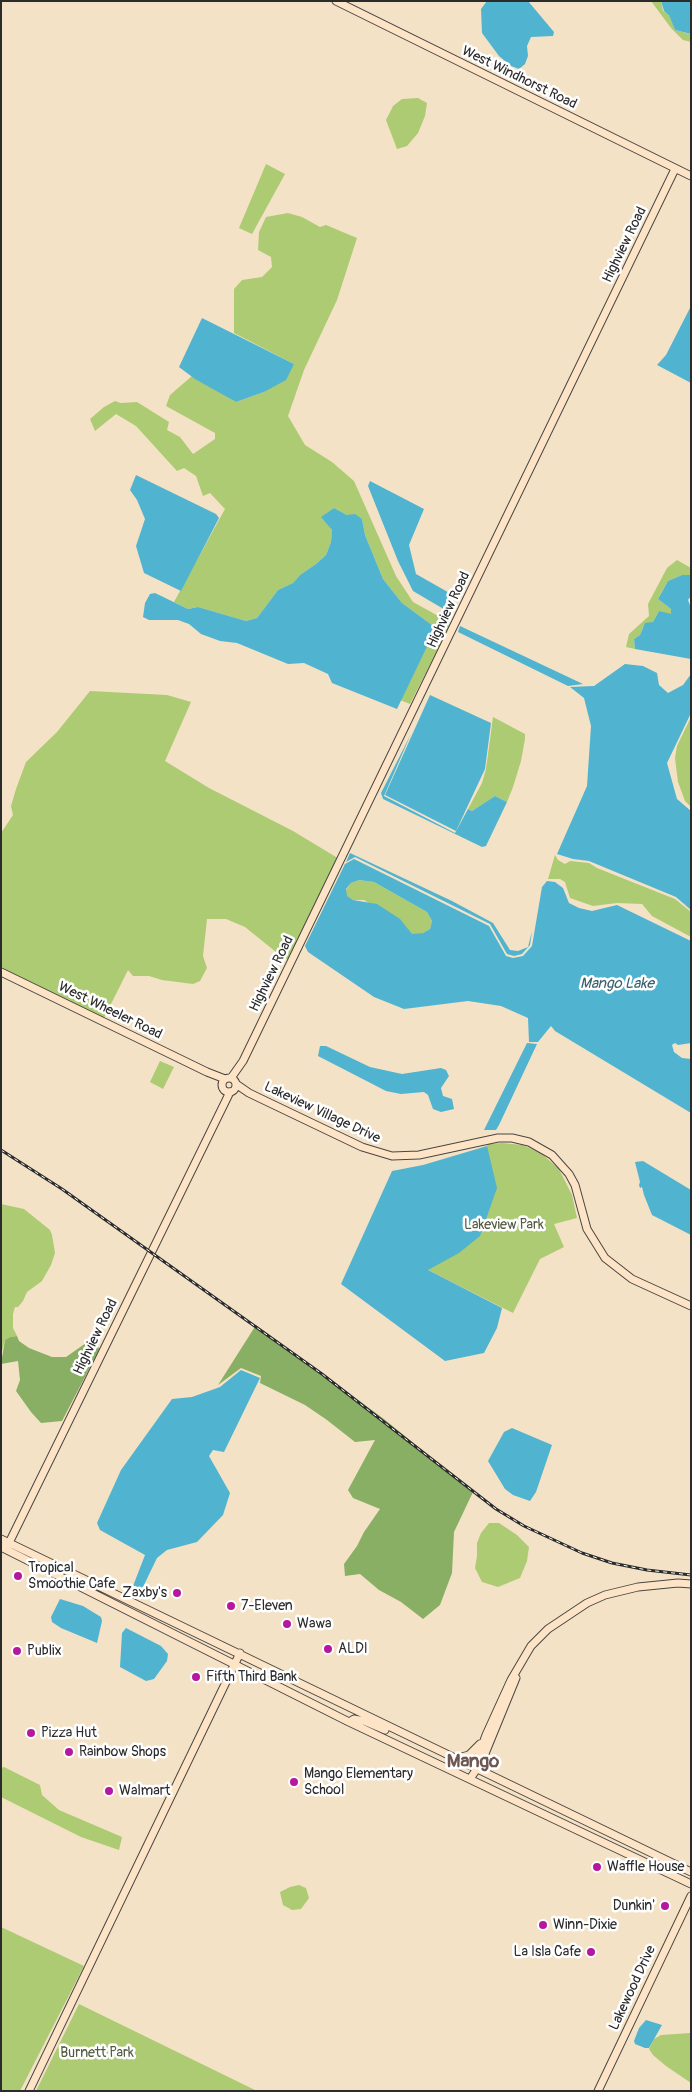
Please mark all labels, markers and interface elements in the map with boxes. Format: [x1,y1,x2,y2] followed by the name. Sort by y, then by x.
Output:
[459,43,579,113] street label: West Windhorst Road
[599,204,651,286] street label: Highview Road
[424,569,474,651] street label: Highview Road
[246,933,298,1015] street label: Highview Road
[580,975,654,993] water label: Mango Lake
[55,979,165,1043] street label: West Wheeler Road
[261,1079,383,1147] street label: Lakeview Village Drive
[464,1217,544,1233] park label: Lakeview Park
[70,1296,122,1378] street label: Highview Road
[28,1560,115,1592] place label: Tropical Smoothie Cafe
[12,1570,24,1582] marker: Tropical Smoothie Cafe
[122,1585,167,1601] place label: Zaxby's
[171,1587,183,1599] marker: Zaxby's
[241,1598,293,1614] place label: 7-Eleven
[225,1600,237,1612] marker: 7-Eleven
[297,1616,331,1632] place label: Wawa
[281,1618,293,1630] marker: Wawa
[338,1641,368,1657] place label: ALDI
[27,1643,61,1659] place label: Publix
[322,1643,334,1655] marker: ALDI
[11,1645,23,1657] marker: Publix
[206,1669,297,1685] place label: Fifth Third Bank
[190,1671,202,1683] marker: Fifth Third Bank
[41,1725,97,1741] place label: Pizza Hut
[25,1727,37,1739] marker: Pizza Hut
[79,1744,166,1760] place label: Rainbow Shops
[63,1746,75,1758] marker: Rainbow Shops
[447,1751,499,1773] district label: Mango
[304,1766,413,1798] place label: Mango Elementary School
[288,1776,300,1788] marker: Mango Elementary School
[119,1783,170,1799] place label: Walmart
[103,1785,115,1797] marker: Walmart
[607,1859,684,1875] place label: Waffle House
[591,1861,603,1873] marker: Waffle House
[613,1898,655,1914] place label: Dunkin'
[659,1900,671,1912] marker: Dunkin'
[553,1917,617,1933] place label: Winn-Dixie
[537,1919,549,1931] marker: Winn-Dixie
[606,1943,660,2033] street label: Lakewood Drive
[514,1944,581,1960] place label: La Isla Cafe
[585,1946,597,1958] marker: La Isla Cafe
[60,2045,134,2061] park label: Burnett Park

